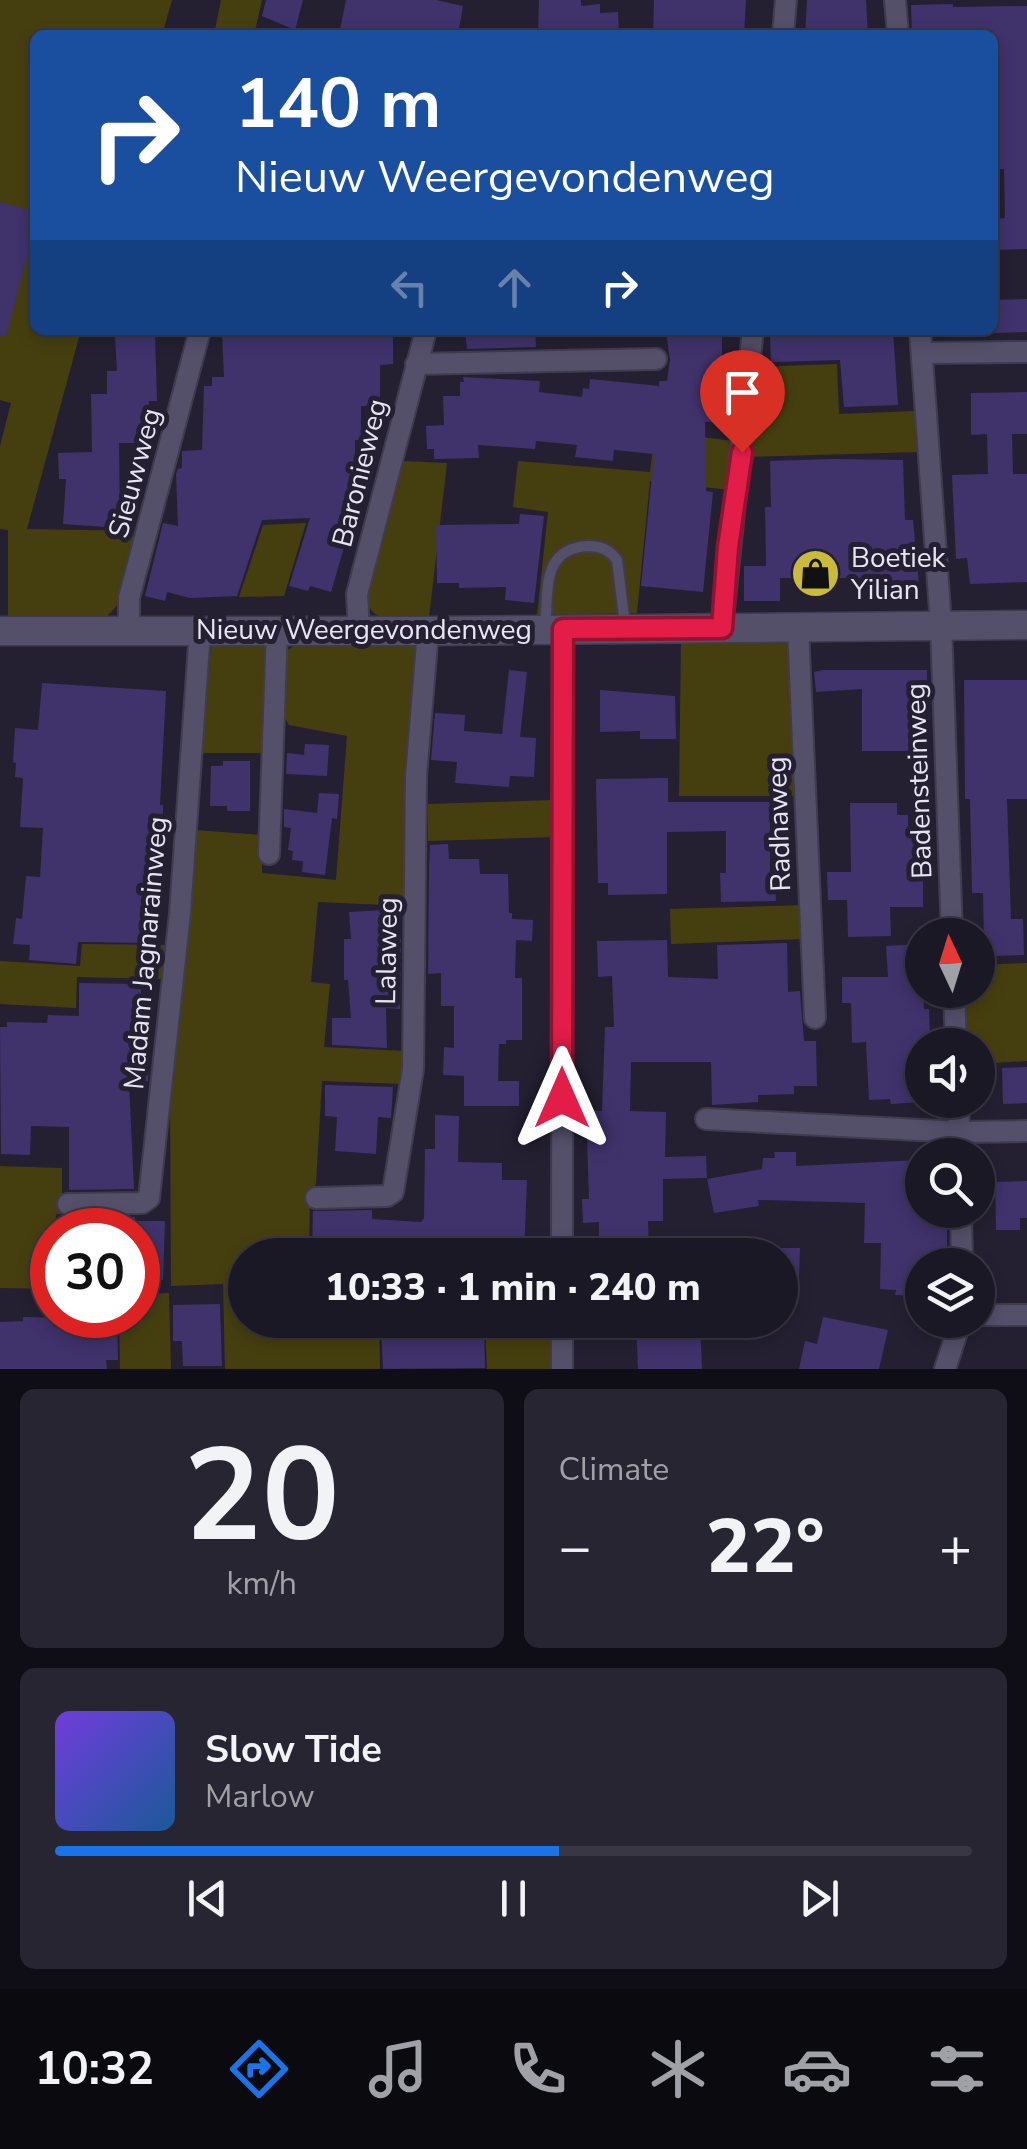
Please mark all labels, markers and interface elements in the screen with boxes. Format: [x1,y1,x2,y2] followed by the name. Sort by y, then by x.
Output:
[235,56,441,152] text: 140 m
[70,70,200,200] icon: right
[235,147,775,208] text: Nieuw Weergevondenweg
[382,260,437,315] icon: left
[487,260,542,315] icon: ahead
[592,260,647,315] icon: right
[700,350,785,453] pin
[715,365,770,420] icon: arrive
[323,395,397,551] street label: Baronieweg
[99,404,171,542] street label: Sieuwweg
[850,539,947,609] place label: Boetiek Yilian
[790,548,842,600] shop icon: Boetiek Yilian
[196,611,532,649] street label: Nieuw Weergevondenweg
[897,683,941,879] street label: Badensteinweg
[758,756,800,892] street label: Radhaweg
[115,815,177,1091] street label: Madam Jagnarainweg
[367,897,407,1005] street label: Lalaweg
[905,918,995,1008] north arrow
[905,918,995,1338] map controls
[905,1028,995,1118] button: sound
[510,1046,614,1150] position arrow
[905,1138,995,1228] button: search
[30,1208,160,1338] speed limit sign: 30
[905,1248,995,1338] button: layers
[325,1262,701,1313] text: 10:33 · 1 min · 240 m
[184,1408,340,1585] text: 20
[559,1448,669,1491] text: Climate
[706,1496,825,1598] text: 22°
[559,1510,592,1585] text: −
[939,1510,972,1585] text: +
[226,1562,297,1605] text: km/h
[205,1724,382,1775] text: Slow Tide
[205,1775,315,1818] text: Marlow
[180,1871,235,1926] icon: previous
[486,1871,541,1926] icon: pause
[792,1871,847,1926] icon: next
[224,2034,294,2104] icon: directions
[363,2034,433,2104] icon: music
[503,2034,573,2104] icon: phone
[643,2034,713,2104] icon: climate
[782,2034,852,2104] icon: car
[922,2034,992,2104] icon: filters
[35,2039,154,2100] text: 10:32

